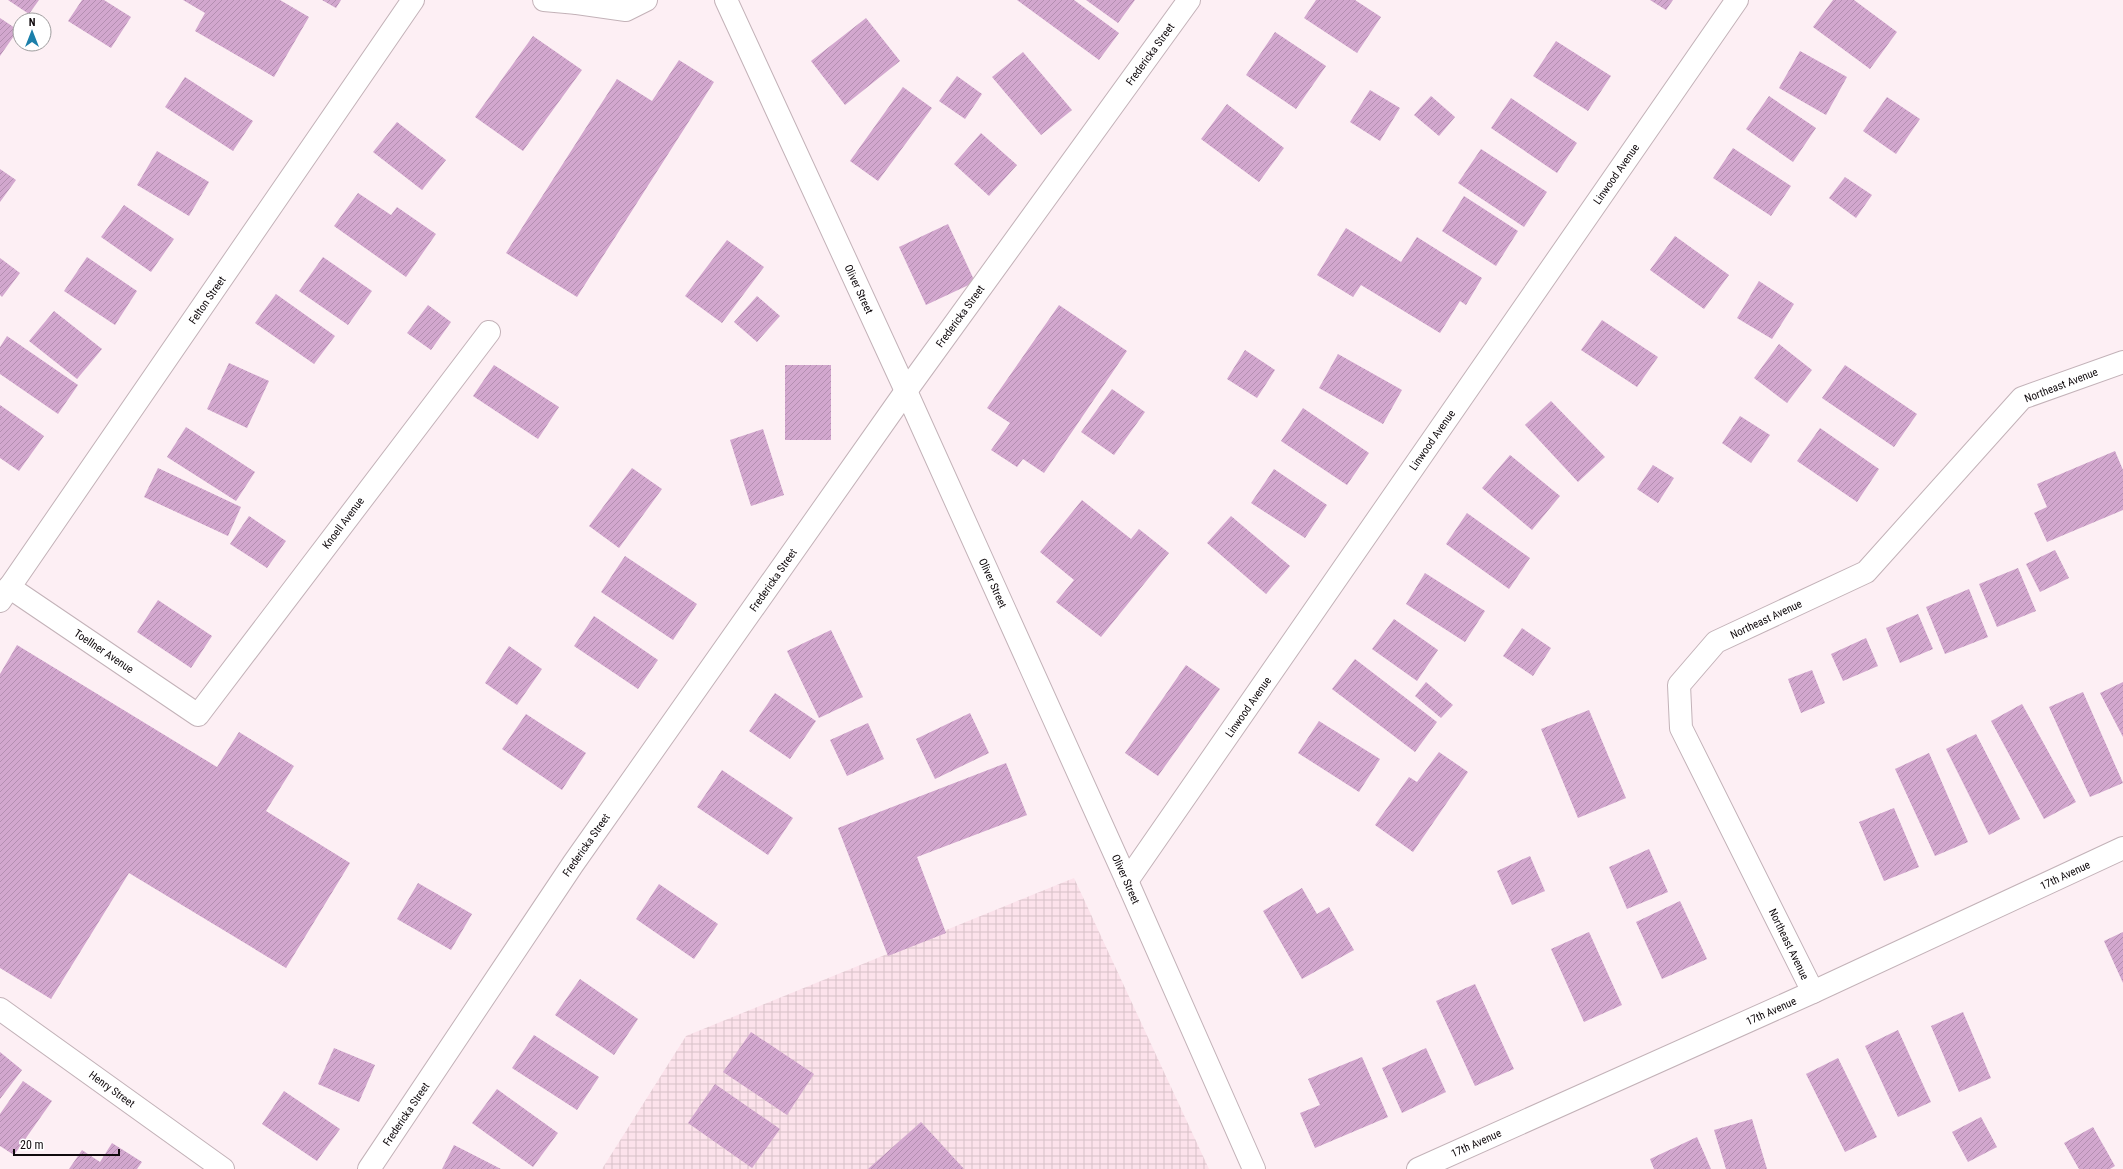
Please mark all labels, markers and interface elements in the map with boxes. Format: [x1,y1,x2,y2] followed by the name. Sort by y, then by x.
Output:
[12,12,52,52] north arrow
[29,16,36,29] text: N
[1123,21,1177,88] street label: Fredericka Street
[1591,142,1642,207] street label: Linwood Avenue
[841,262,876,316] street label: Oliver Street
[186,274,229,327] street label: Felton Street
[933,283,987,350] street label: Fredericka Street
[2023,366,2100,405] street label: Northeast Avenue
[1407,408,1458,473] street label: Linwood Avenue
[320,495,367,552] street label: Knoell Avenue
[747,546,800,614] street label: Fredericka Street
[976,556,1009,610] street label: Oliver Street
[1728,597,1804,642] street label: Northeast Avenue
[72,627,136,676] street label: Toellner Avenue
[1223,675,1274,740] street label: Linwood Avenue
[560,811,613,879] street label: Fredericka Street
[1109,852,1142,906] street label: Oliver Street
[2038,858,2092,893] street label: 17th Avenue
[1766,907,1811,982] street label: Northeast Avenue
[1744,995,1798,1028] street label: 17th Avenue
[86,1068,137,1110] street label: Henry Street
[380,1080,432,1148] street label: Fredericka Street
[1449,1127,1503,1160] street label: 17th Avenue
[14,1131,119,1157] scale bar
[20,1138,44,1152] text: 20 m

